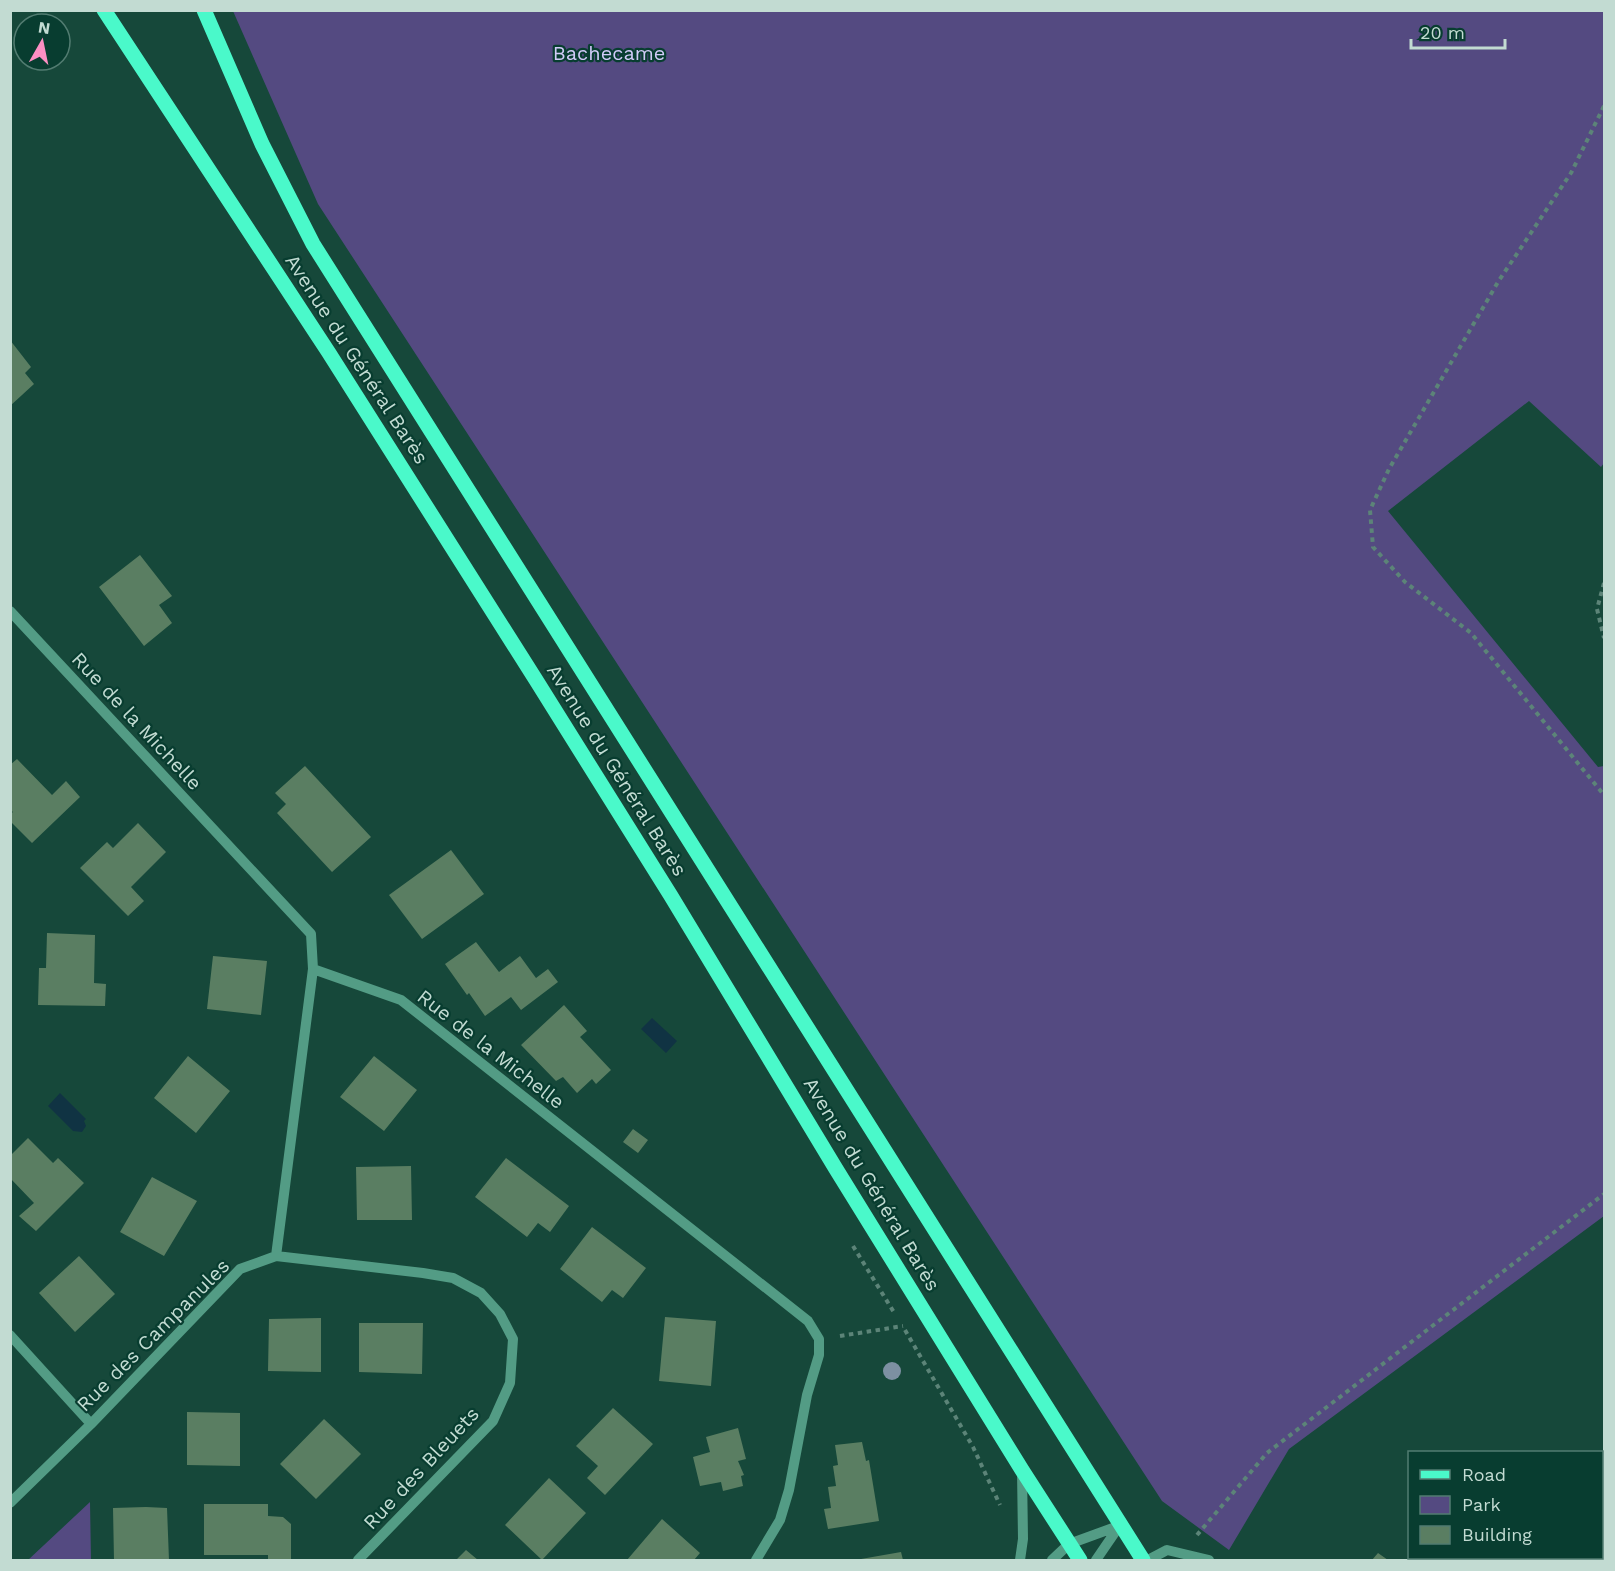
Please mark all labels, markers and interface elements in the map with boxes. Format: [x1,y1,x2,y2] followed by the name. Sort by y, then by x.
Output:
[12,12,72,72] north arrow
[1411,12,1506,50] scale bar
[37,17,52,38] text: N
[1420,22,1465,43] text: 20 m
[553,41,665,65] park label: Bachecame
[280,250,434,468] street label: Avenue du Général Barès
[67,647,207,795] street label: Rue de la Michelle
[542,660,692,880] street label: Avenue du Général Barès
[413,984,569,1114] street label: Rue de la Michelle
[799,1073,945,1295] street label: Avenue du Général Barès
[72,1254,234,1416] street label: Rue des Campanules
[358,1402,484,1534] street label: Rue des Bleuets
[1408,1451,1603,1559] legend
[1462,1464,1506,1485] text: Road
[1462,1494,1501,1515] text: Park
[1462,1524,1532,1545] text: Building

